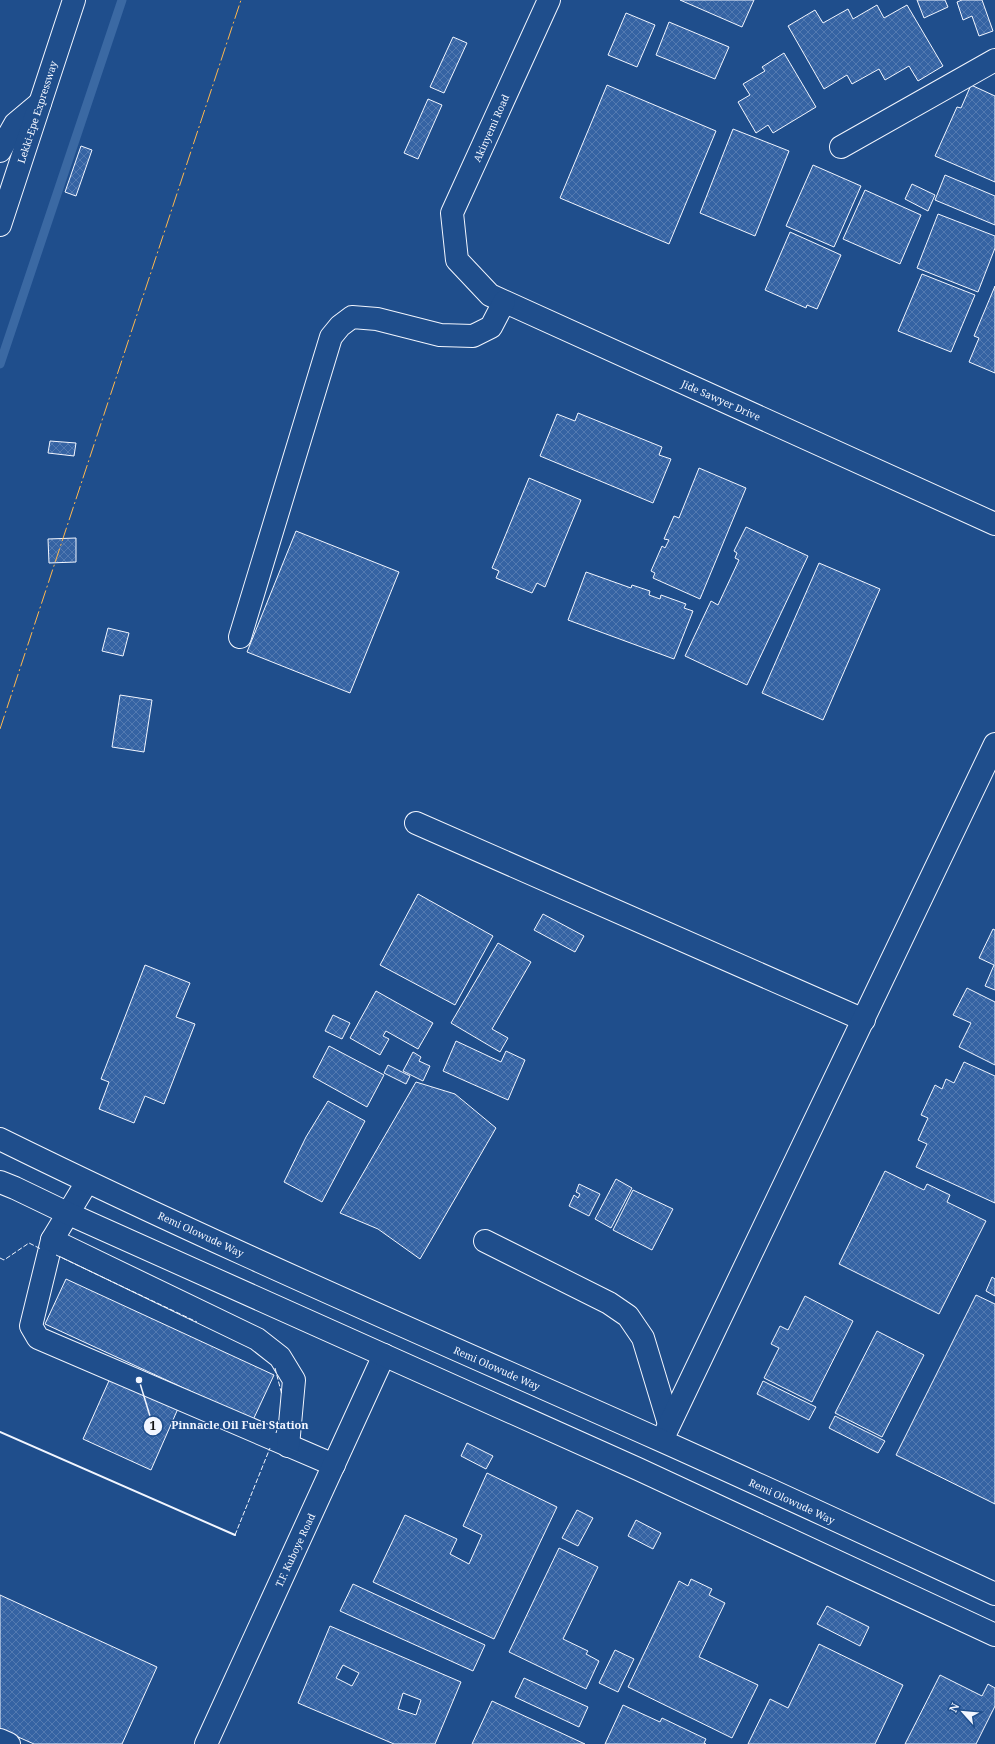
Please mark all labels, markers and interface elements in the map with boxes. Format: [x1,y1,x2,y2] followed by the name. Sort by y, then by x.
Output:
[14,59,60,165] street label: Lekki-Epe Expressway
[470,92,512,164] street label: Akinyemi Road
[678,376,763,424] street label: Jide Sawyer Drive
[156,1208,247,1260] street label: Remi Olowude Way
[452,1343,543,1394] street label: Remi Olowude Way
[143,1414,316,1437] callout: Pinnacle Oil Fuel Station
[150,1417,157,1434] text: 1
[171,1417,309,1432] text: Pinnacle Oil Fuel Station
[747,1475,838,1527] street label: Remi Olowude Way
[272,1511,318,1589] street label: T.F. Kuboye Road
[943,1692,983,1732] north arrow
[945,1700,962,1715] text: N

